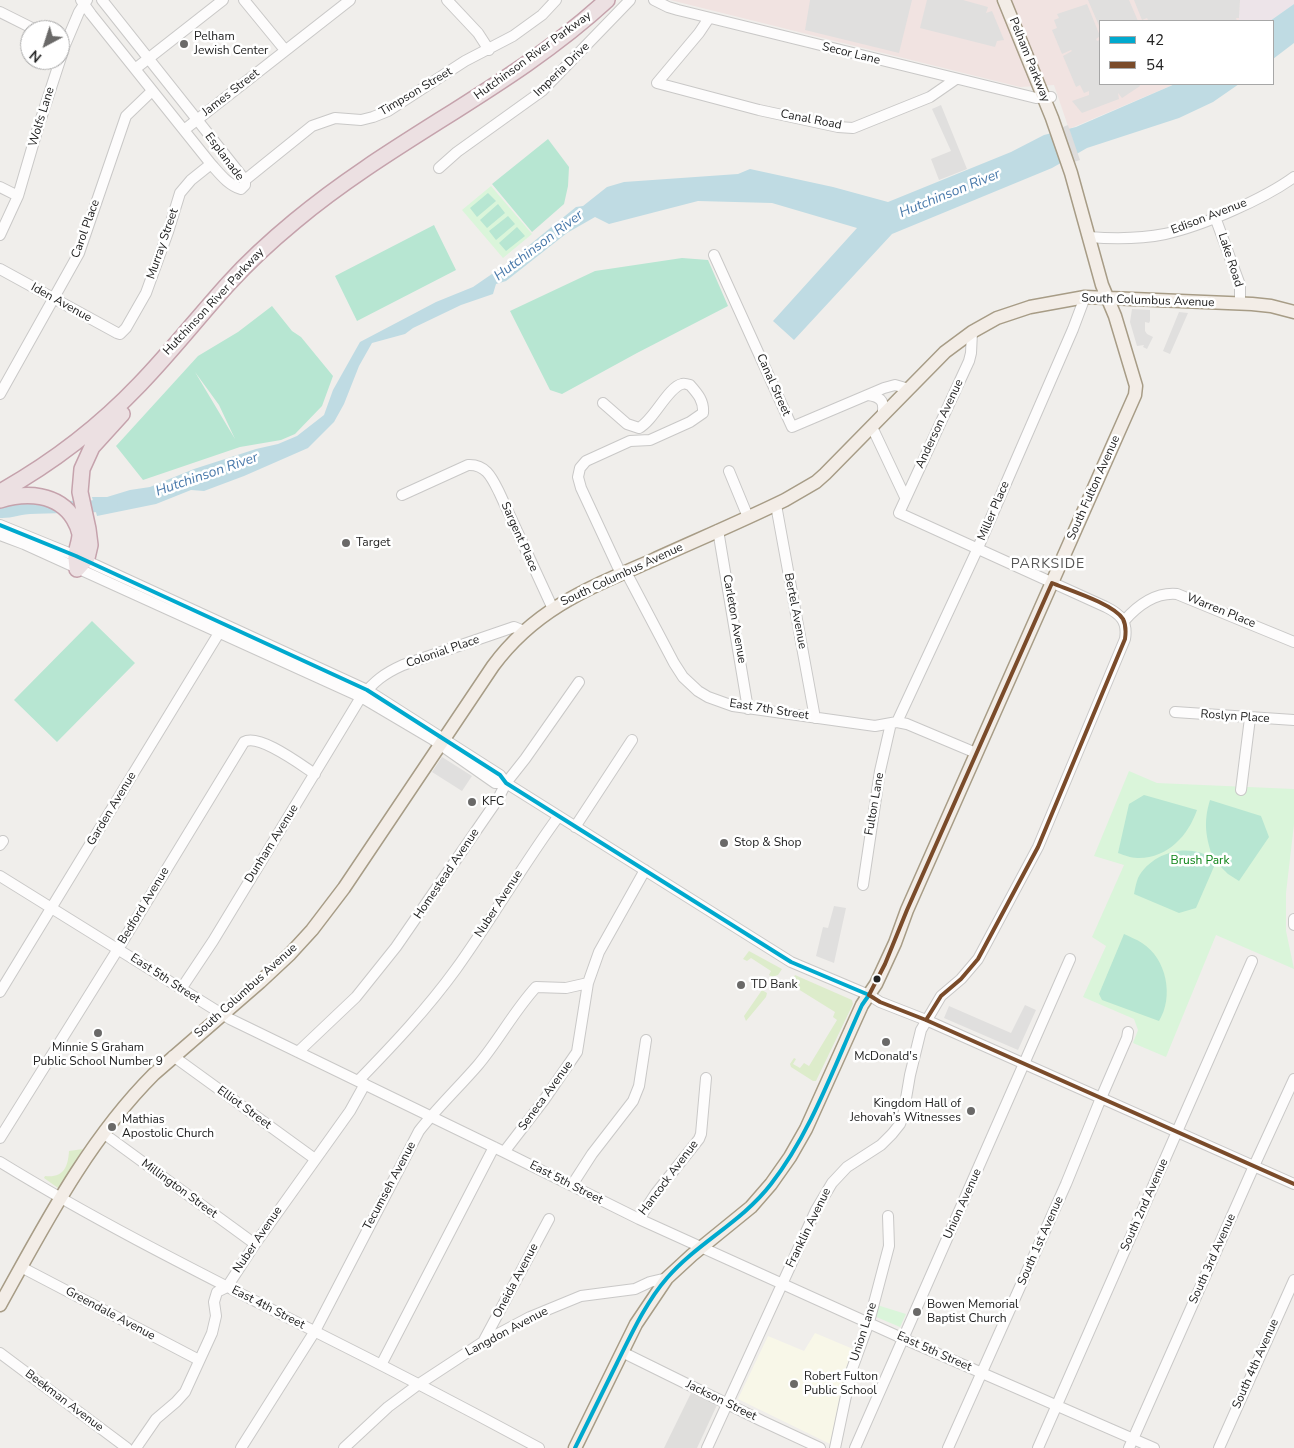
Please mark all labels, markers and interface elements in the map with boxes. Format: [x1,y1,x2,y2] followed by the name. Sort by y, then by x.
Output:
[472,9,594,103] street label: Hutchinson River Parkway
[1005,16,1053,104] street label: Pelham Parkway
[20,20,70,70] north arrow
[1099,20,1274,85] legend
[194,30,268,58] place label: Pelham Jewish Center
[1146,30,1164,50] text: 42
[178,38,190,50] marker: Pelham Jewish Center
[531,40,593,100] street label: Imperia Drive
[820,40,882,68] street label: Secor Lane
[26,45,46,67] text: N
[1146,55,1164,75] text: 54
[377,65,455,119] street label: Timpson Street
[200,66,262,120] street label: James Street
[26,85,58,149] street label: Wolfs Lane
[779,107,843,133] street label: Canal Road
[201,130,247,184] street label: Esplanade
[897,166,1003,222] water label: Hutchinson River
[1169,196,1249,238] street label: Edison Avenue
[69,198,103,260] street label: Carol Place
[144,207,182,281] street label: Murray Street
[491,207,587,285] water label: Hutchinson River
[1214,231,1246,289] street label: Lake Road
[161,245,267,359] street label: Hutchinson River Parkway
[28,280,94,326] street label: Iden Avenue
[1081,291,1215,311] street label: South Columbus Avenue
[753,352,793,418] street label: Canal Street
[913,377,967,471] street label: Anderson Avenue
[1064,433,1124,543] street label: South Fulton Avenue
[154,450,260,500] water label: Hutchinson River
[975,479,1013,543] street label: Miller Place
[497,500,541,574] street label: Sargent Place
[356,536,390,550] place label: Target
[340,537,352,549] marker: Target
[559,540,685,610] street label: South Columbus Avenue
[1010,557,1086,573] district label: PARKSIDE
[781,572,809,650] street label: Bertel Avenue
[719,573,749,665] street label: Carleton Avenue
[1184,591,1258,631] street label: Warren Place
[405,633,481,671] street label: Colonial Place
[728,697,810,723] street label: East 7th Street
[1200,707,1270,727] street label: Roslyn Place
[84,770,140,848] street label: Garden Avenue
[862,772,888,836] street label: Fulton Lane
[482,795,504,809] place label: KFC
[466,796,478,808] marker: KFC
[242,802,302,886] street label: Dunham Avenue
[411,826,483,922] street label: Homestead Avenue
[734,836,802,850] place label: Stop & Shop
[718,837,730,849] marker: Stop & Shop
[1171,854,1229,868] park label: Brush Park
[115,865,173,947] street label: Bedford Avenue
[472,868,526,940] street label: Nuber Avenue
[192,941,300,1041] street label: South Columbus Avenue
[127,951,203,1007] street label: East 5th Street
[872,974,882,984] unlabelled marker
[751,978,797,992] place label: TD Bank
[735,979,747,991] marker: TD Bank
[92,1027,104,1039] marker: Minnie S Graham Public School Number 9
[880,1036,892,1048] marker: McDonald's
[33,1041,163,1069] place label: Minnie S Graham Public School Number 9
[854,1050,918,1064] place label: McDonald's
[516,1058,576,1134] street label: Seneca Avenue
[214,1084,274,1132] street label: Elliot Street
[850,1097,961,1125] place label: Kingdom Hall of Jehovah’s Witnesses
[965,1105,977,1117] marker: Kingdom Hall of Jehovah’s Witnesses
[122,1113,214,1141] place label: Mathias Apostolic Church
[106,1121,118,1133] marker: Mathias Apostolic Church
[636,1138,702,1218] street label: Hancock Avenue
[361,1139,419,1233] street label: Tecumseh Avenue
[1118,1156,1172,1254] street label: South 2nd Avenue
[138,1157,220,1221] street label: Millington Street
[527,1158,605,1208] street label: East 5th Street
[941,1166,985,1242] street label: Union Avenue
[783,1186,835,1270] street label: Franklin Avenue
[1015,1194,1067,1288] street label: South 1st Avenue
[230,1204,286,1276] street label: Nuber Avenue
[1187,1212,1239,1306] street label: South 3rd Avenue
[490,1241,542,1321] street label: Oneida Avenue
[229,1283,307,1333] street label: East 4th Street
[63,1284,157,1344] street label: Greendale Avenue
[927,1298,1019,1326] place label: Bowen Memorial Baptist Church
[848,1301,880,1363] street label: Union Lane
[463,1304,551,1360] street label: Langdon Avenue
[911,1306,923,1318] marker: Bowen Memorial Baptist Church
[1230,1317,1282,1411] street label: South 4th Avenue
[894,1329,974,1375] street label: East 5th Street
[22,1367,106,1435] street label: Beekman Avenue
[804,1370,878,1398] place label: Robert Fulton Public School
[683,1378,759,1424] street label: Jackson Street
[788,1378,800,1390] marker: Robert Fulton Public School

